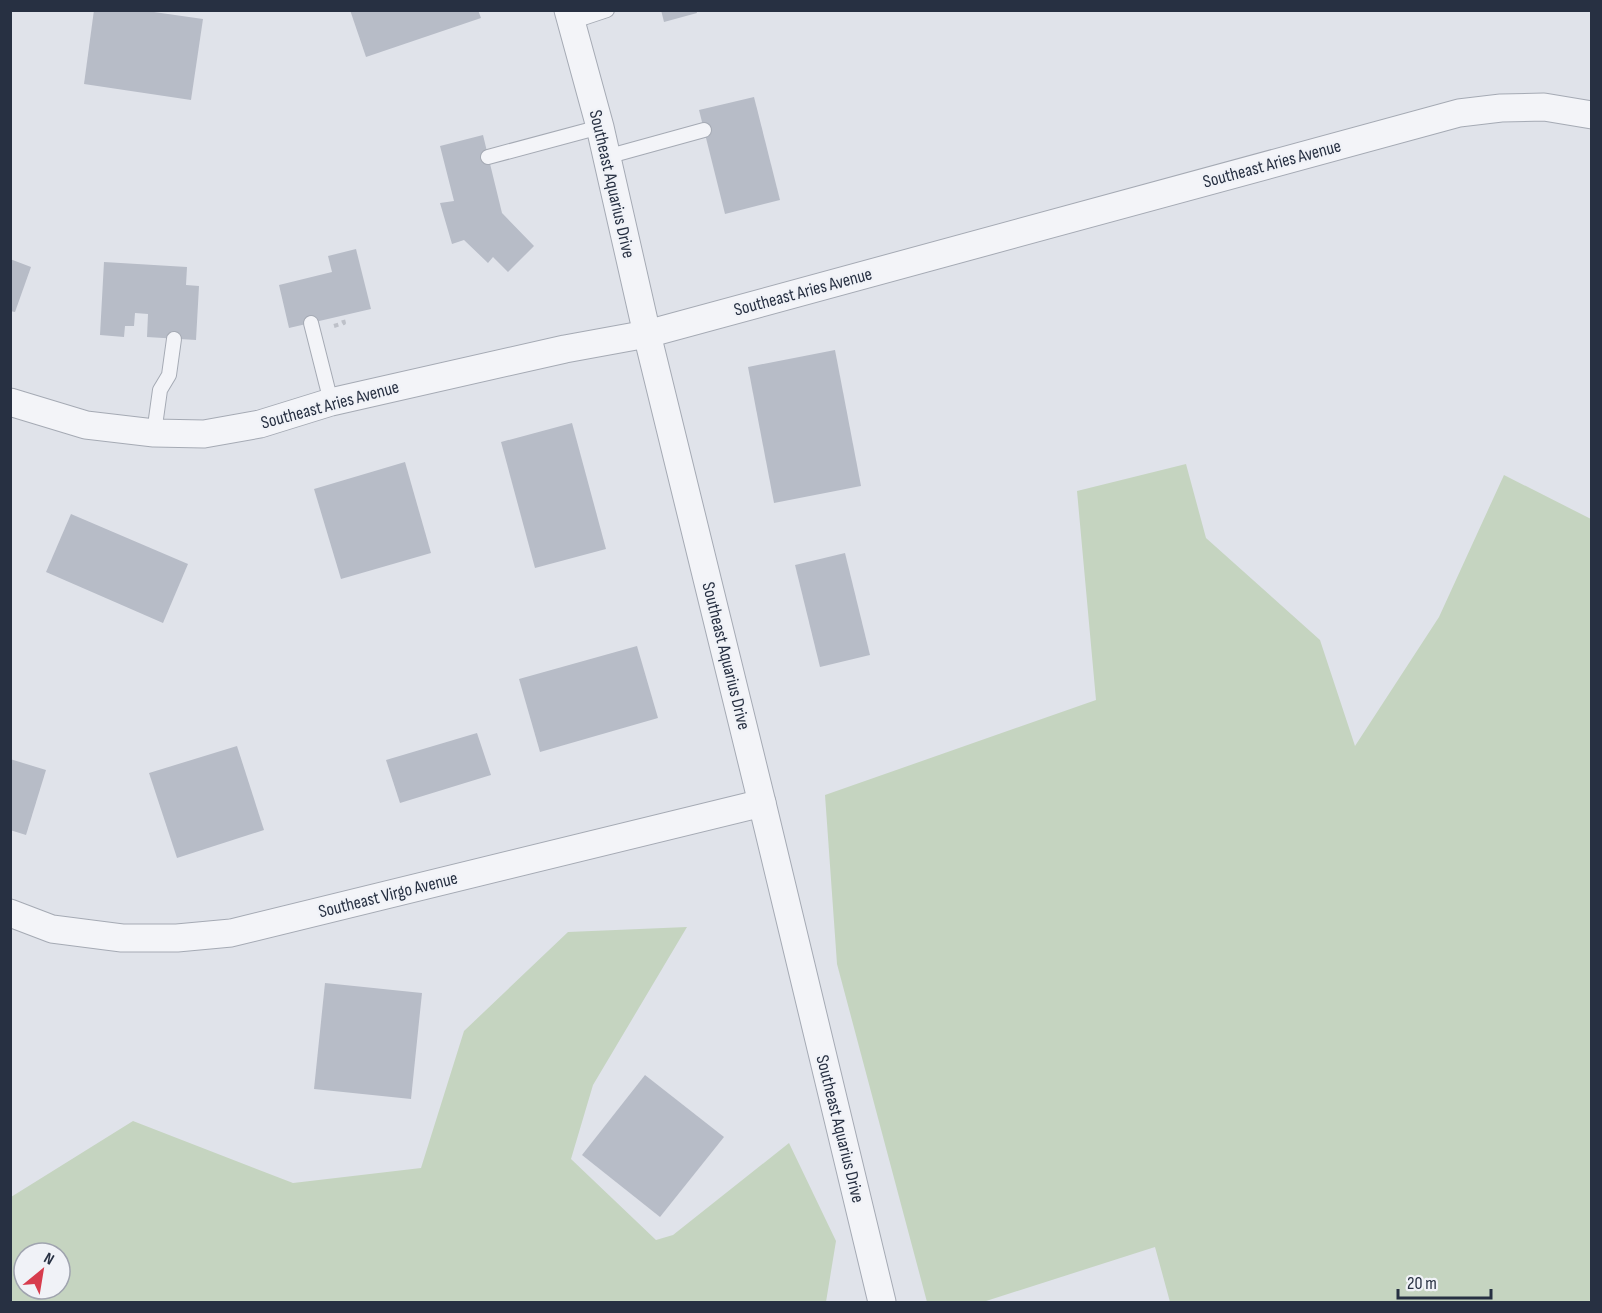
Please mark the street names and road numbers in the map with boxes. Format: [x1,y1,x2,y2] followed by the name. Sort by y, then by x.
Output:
[585,108,639,260] street label: Southeast Aquarius Drive
[1201,135,1343,193] street label: Southeast Aries Avenue
[732,263,874,321] street label: Southeast Aries Avenue
[259,376,401,434] street label: Southeast Aries Avenue
[697,580,755,732] street label: Southeast Aquarius Drive
[316,868,460,922] street label: Southeast Virgo Avenue
[811,1053,869,1205] street label: Southeast Aquarius Drive

